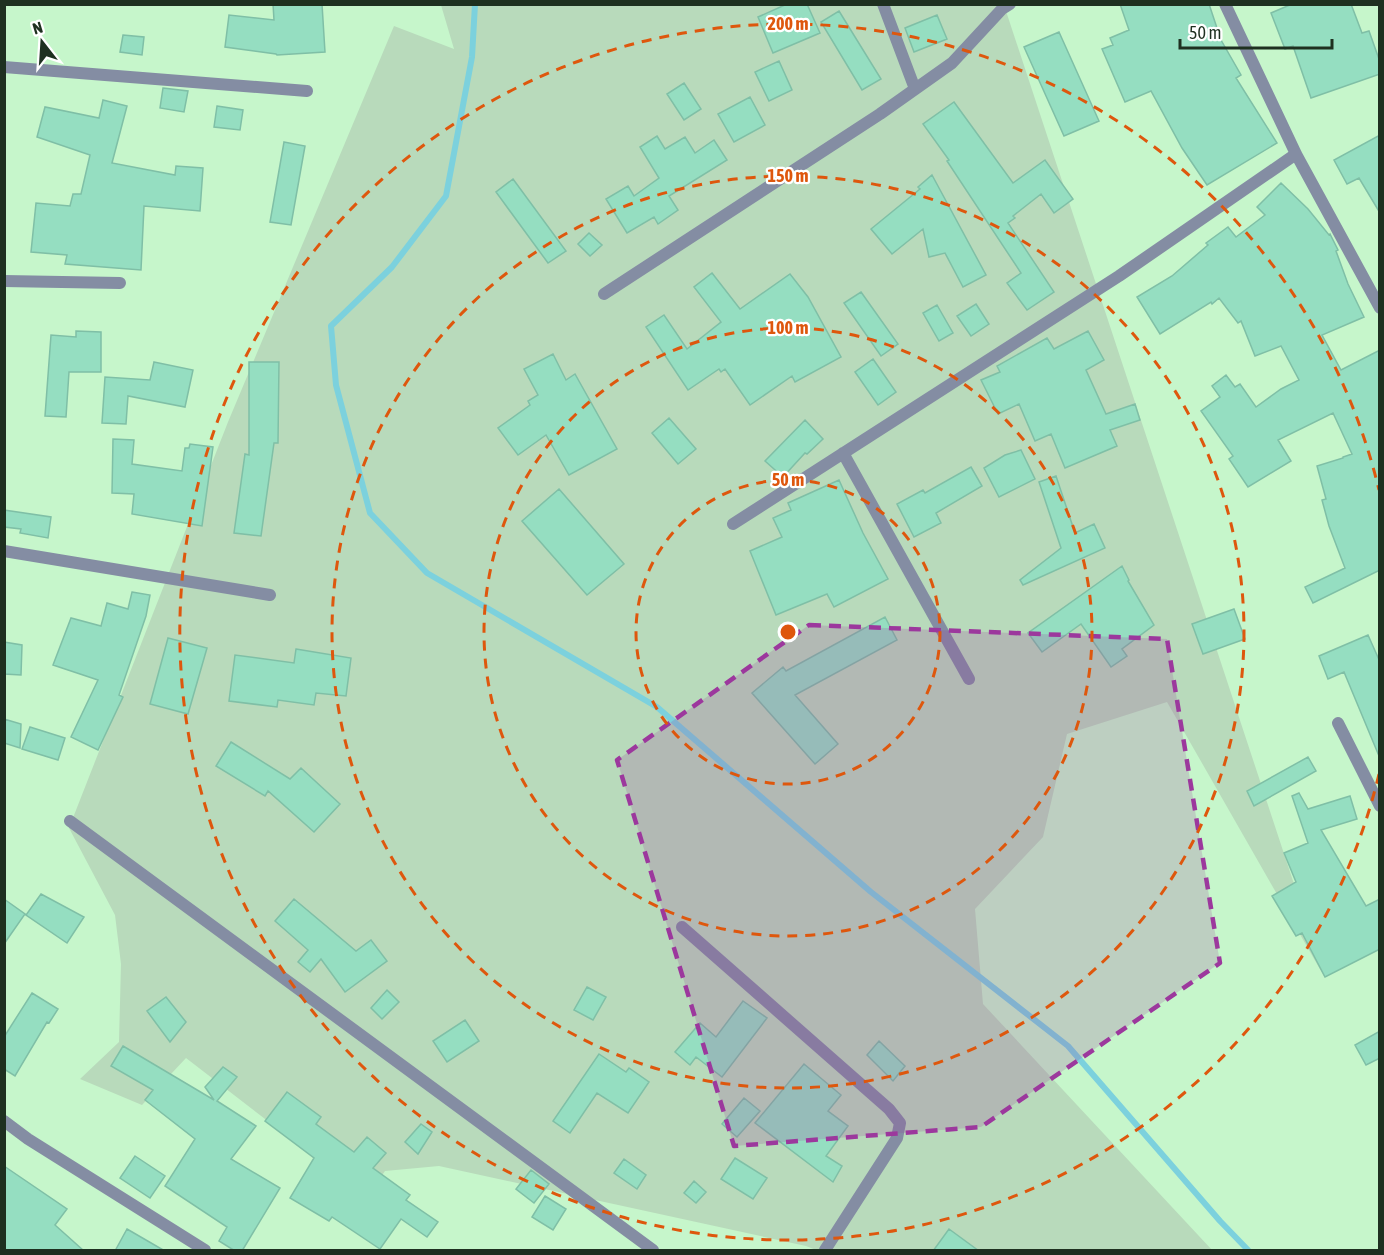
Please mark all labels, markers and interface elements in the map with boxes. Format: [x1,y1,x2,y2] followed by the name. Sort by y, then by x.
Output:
[12,12,72,72] north arrow
[1180,12,1332,50] scale bar
[768,13,808,34] text: 200 m
[30,18,45,38] text: N
[1189,22,1221,43] text: 50 m
[768,165,808,186] text: 150 m
[768,317,808,338] text: 100 m
[772,469,804,490] text: 50 m
[778,622,798,642] centre of rings

